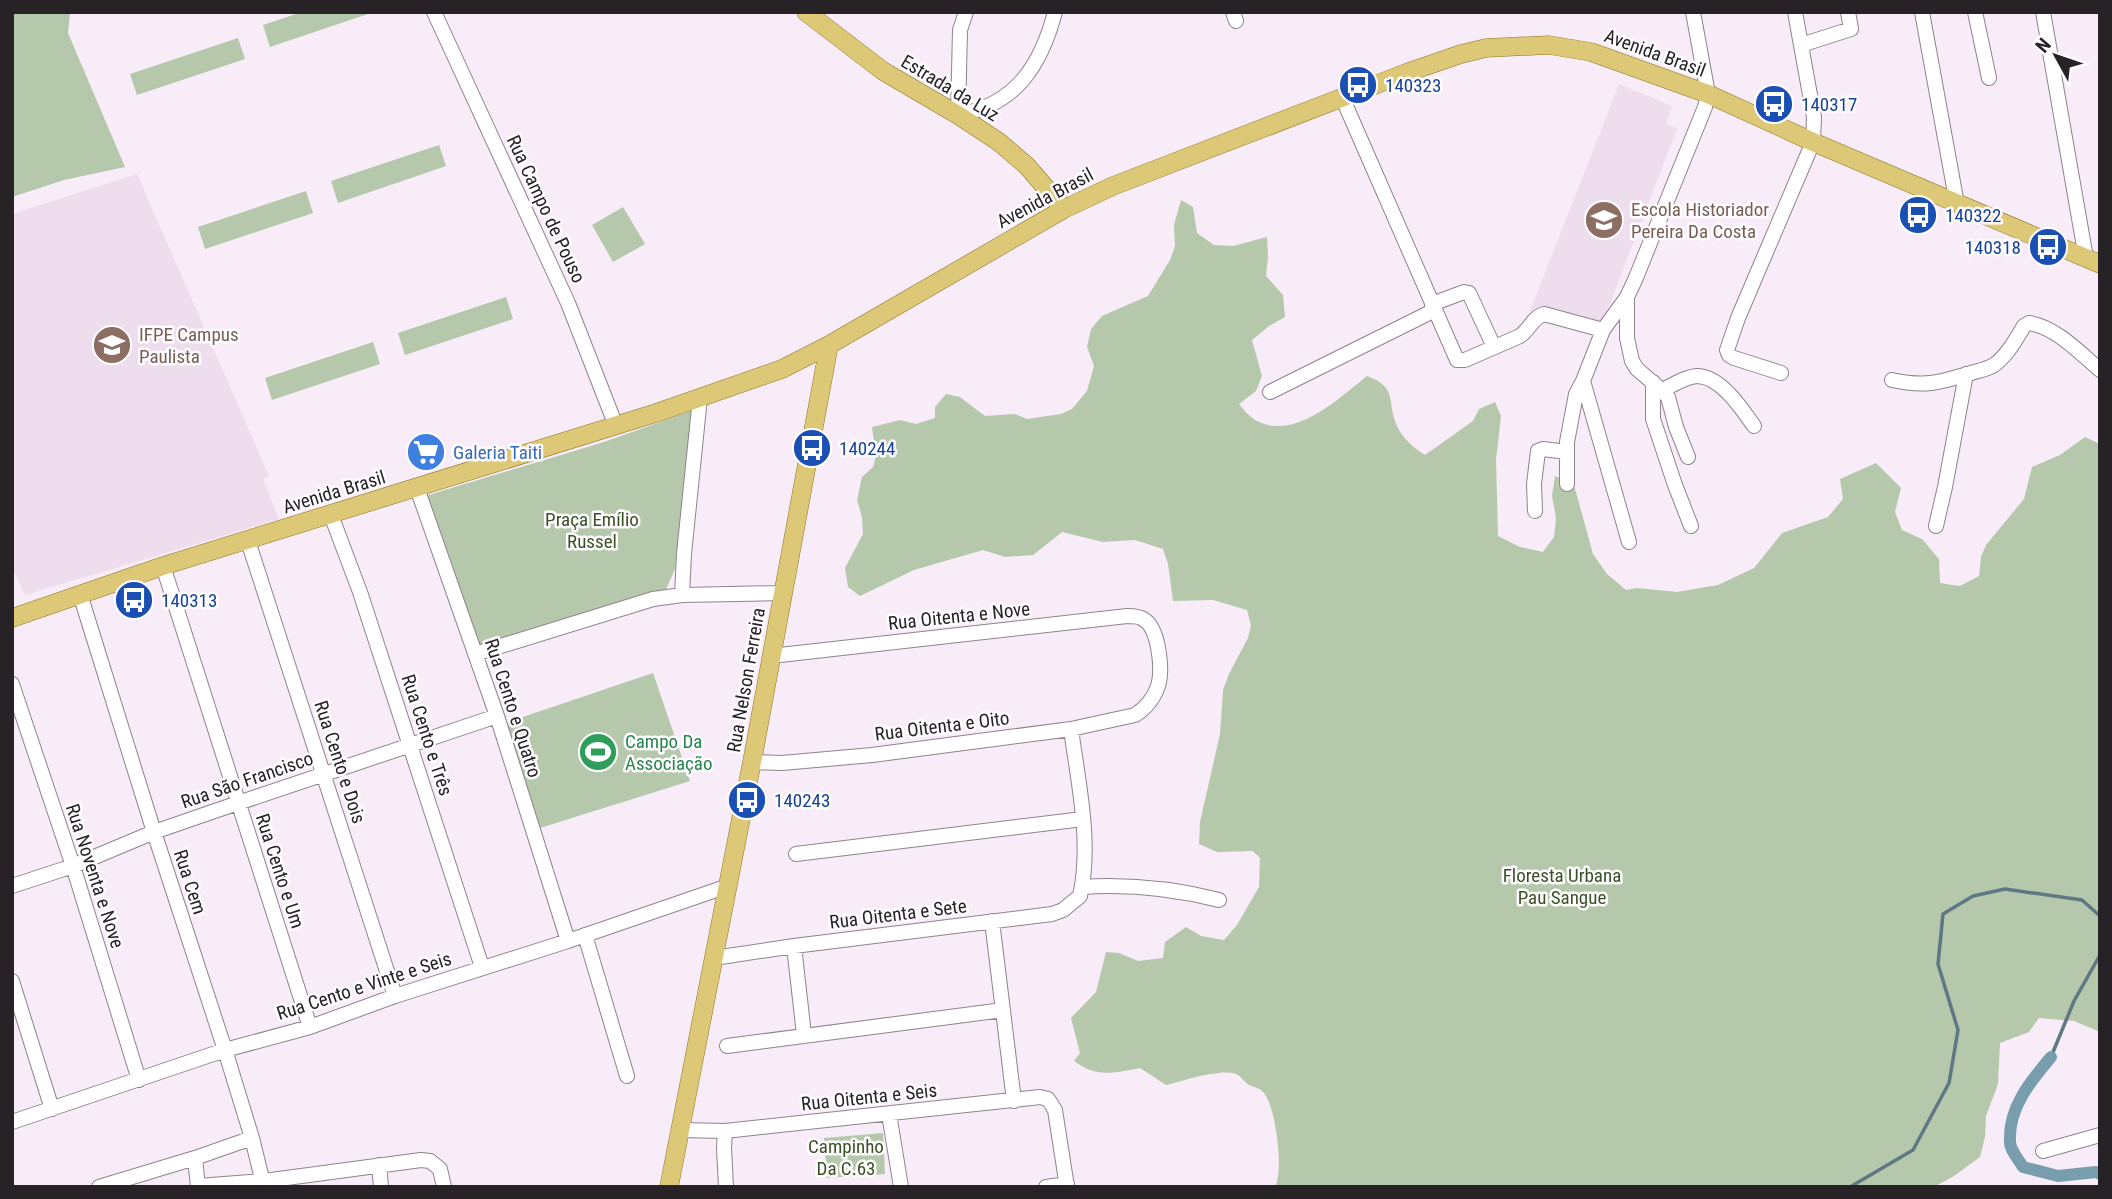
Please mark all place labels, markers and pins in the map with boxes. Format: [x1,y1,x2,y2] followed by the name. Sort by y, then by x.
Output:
[1337,64,1379,106] bus stop icon: 140323
[1385,74,1441,97] place label: 140323
[1753,83,1795,125] bus stop icon: 140317
[1801,93,1857,116] place label: 140317
[1897,194,1939,236] bus stop icon: 140322
[1631,198,1769,243] place label: Escola Historiador Pereira Da Costa
[1583,199,1625,241] school or university icon: Escola Historiador Pereira Da Costa
[1945,204,2001,227] place label: 140322
[2027,226,2069,268] bus stop icon: 140318
[1965,236,2021,259] place label: 140318
[139,323,239,368] place label: IFPE Campus Paulista
[91,324,133,366] school or university icon: IFPE Campus Paulista
[791,427,833,469] bus stop icon: 140244
[405,431,447,473] supermarket icon: Galeria Taiti
[839,437,895,460] place label: 140244
[453,441,542,464] place label: Galeria Taiti
[113,579,155,621] bus stop icon: 140313
[161,589,217,612] place label: 140313
[625,730,712,775] place label: Campo Da Associação
[577,731,619,773] sports icon: Campo Da Associação
[726,779,768,821] bus stop icon: 140243
[774,789,830,812] place label: 140243

